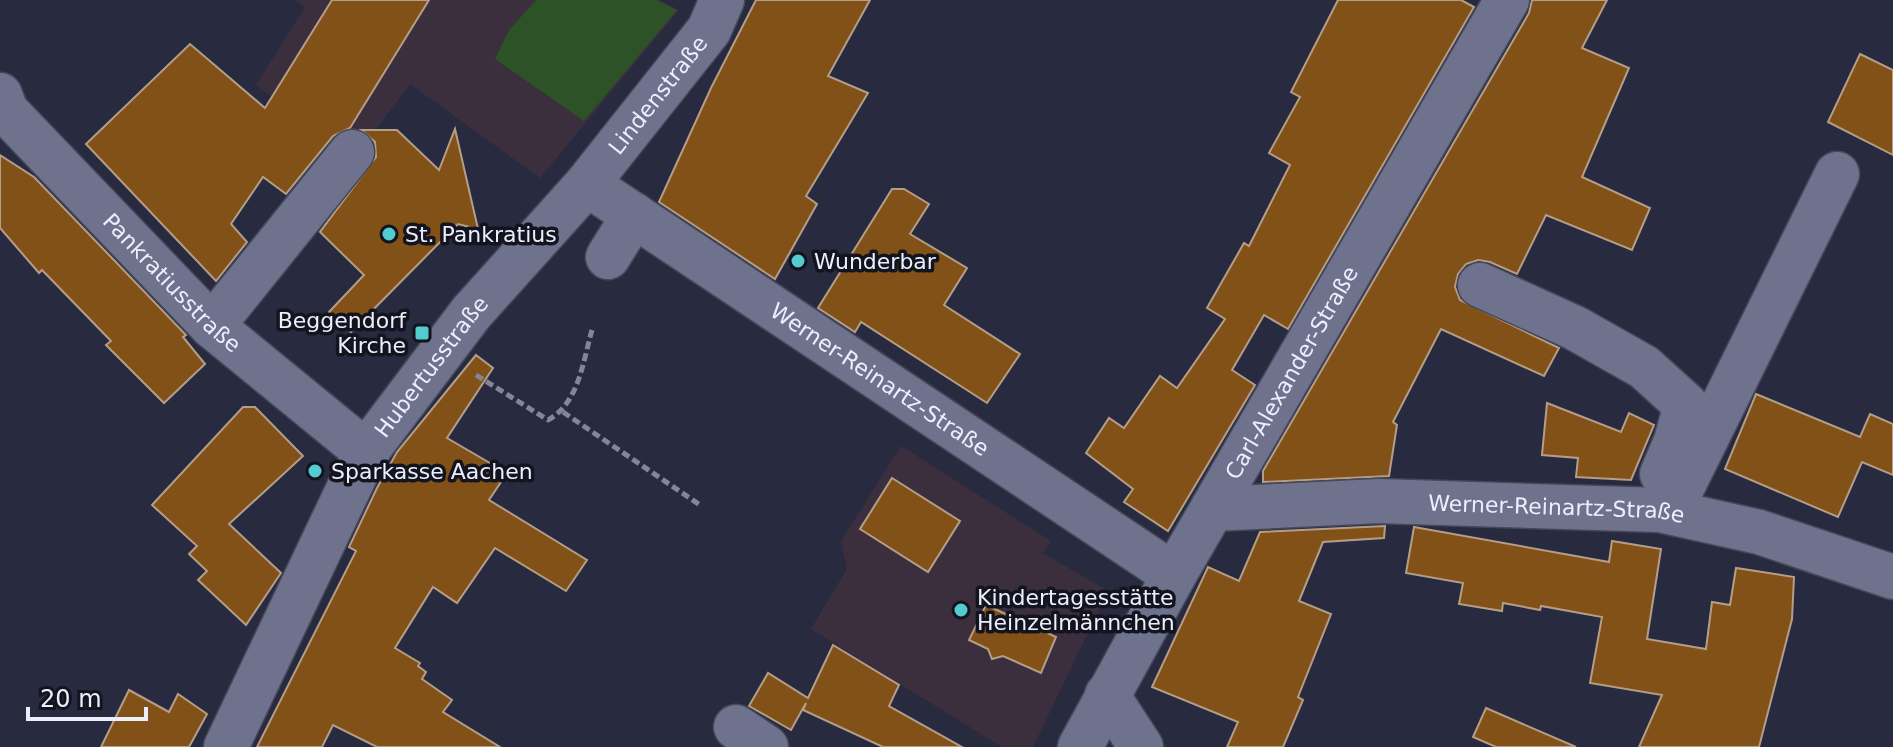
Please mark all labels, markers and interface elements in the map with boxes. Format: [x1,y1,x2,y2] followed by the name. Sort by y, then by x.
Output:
[603,31,712,159] street label: Lindenstraße
[98,208,246,357] street label: Pankratiusstraße
[405,222,557,247] place label: St. Pankratius
[380,225,398,243] marker: St. Pankratius
[814,249,937,274] place label: Wunderbar
[789,252,807,270] marker: Wunderbar
[1220,262,1363,483] street label: Carl-Alexander-Straße
[369,291,493,442] street label: Hubertusstraße
[766,298,994,461] street label: Werner-Reinartz-Straße
[278,308,407,358] place label: Beggendorf Kirche
[413,324,431,342] marker: Beggendorf Kirche
[331,459,533,484] place label: Sparkasse Aachen
[306,462,324,480] marker: Sparkasse Aachen
[1428,490,1687,528] street label: Werner-Reinartz-Straße
[977,585,1175,635] place label: Kindertagesstätte Heinzelmännchen
[952,601,970,619] marker: Kindertagesstätte Heinzelmännchen
[28,671,146,721] scale bar
[40,685,102,713] text: 20 m

